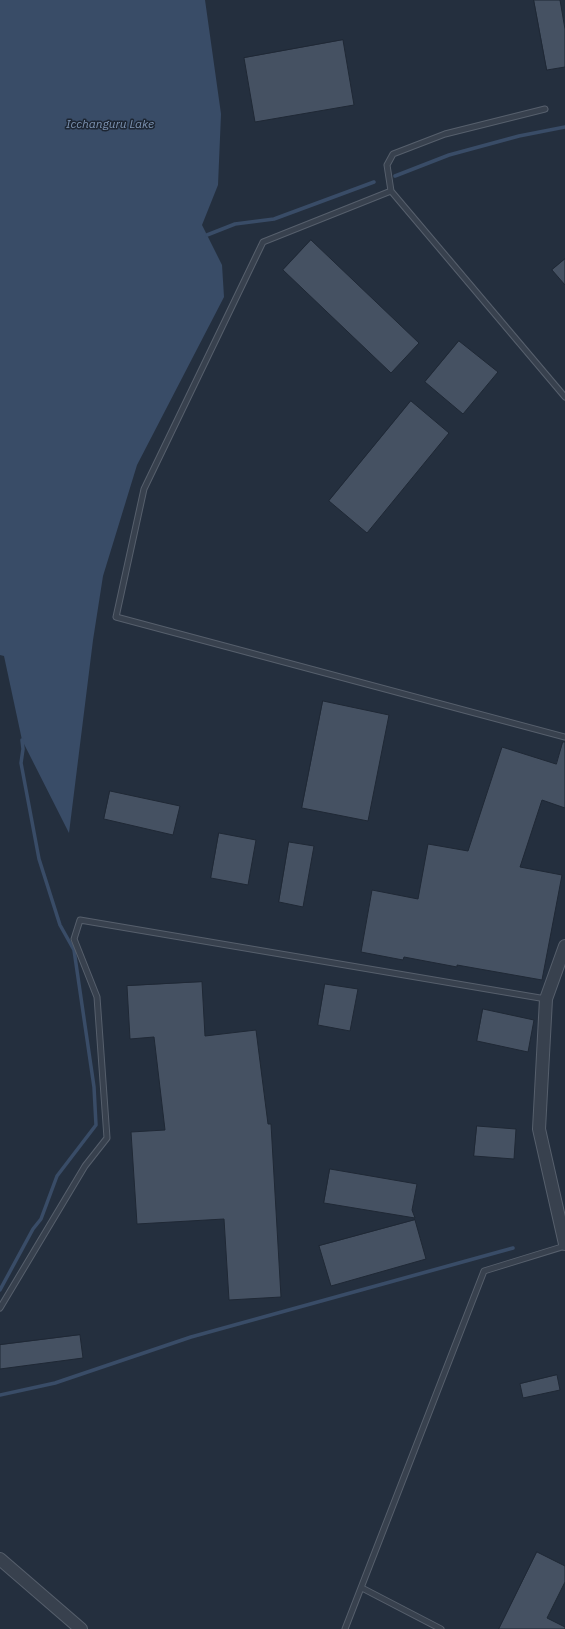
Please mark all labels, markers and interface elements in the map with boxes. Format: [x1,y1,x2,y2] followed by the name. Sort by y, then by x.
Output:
[66,118,154,132] water label: Icchanguru Lake

